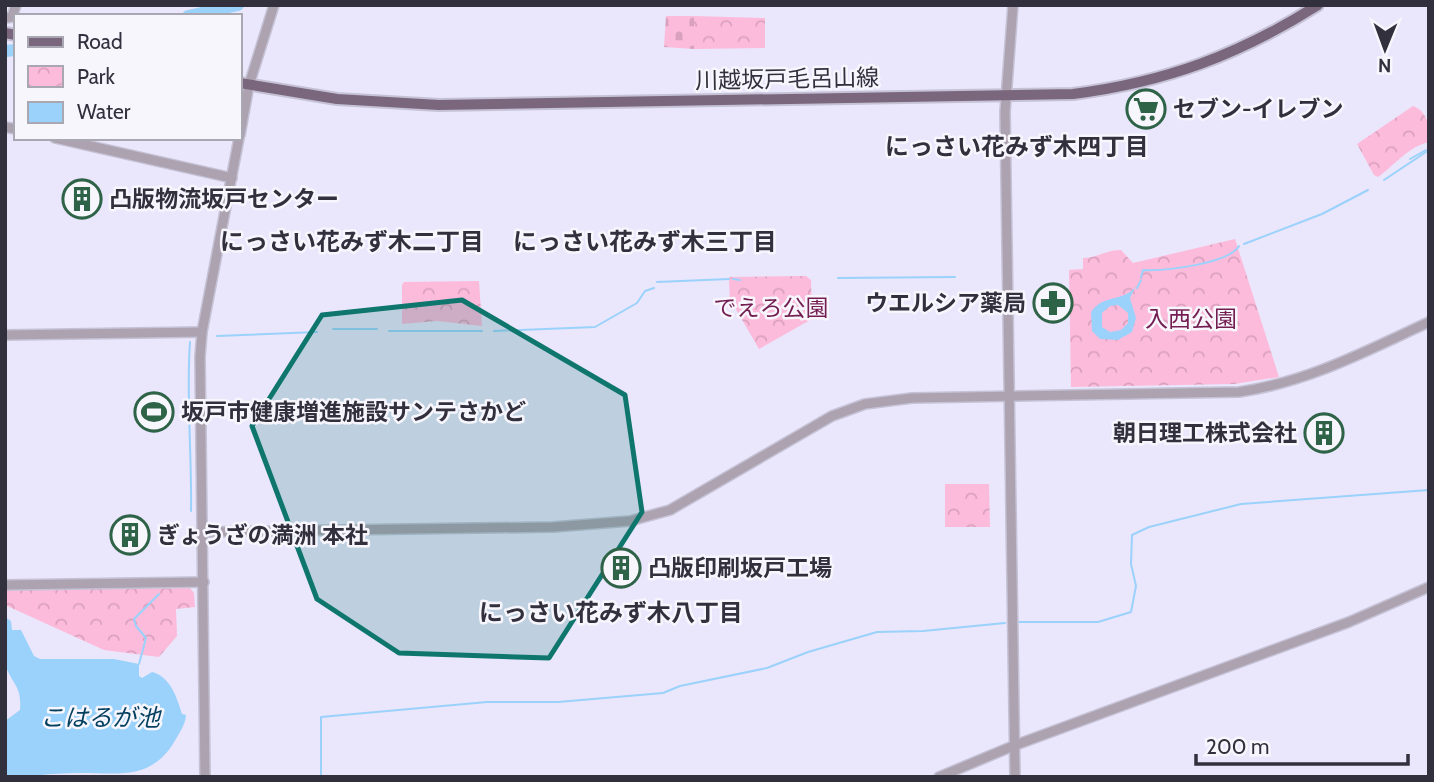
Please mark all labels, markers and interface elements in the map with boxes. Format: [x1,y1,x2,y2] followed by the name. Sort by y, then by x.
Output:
[14,14,242,140] legend
[1350,14,1420,84] north arrow
[77,29,123,54] text: Road
[1378,54,1392,77] text: N
[695,63,879,95] street label: 川越坂戸毛呂山線
[77,64,115,89] text: Park
[1125,88,1167,130] supermarket icon: セブン-イレブン
[1173,95,1344,123] place label: セブン-イレブン
[77,99,131,124] text: Water
[885,132,1149,161] district label: にっさい花みず木四丁目
[61,178,103,220] building icon: 凸版物流坂戸センター
[109,185,339,213] place label: 凸版物流坂戸センター
[220,227,484,256] district label: にっさい花みず木二丁目
[513,227,777,256] district label: にっさい花みず木三丁目
[1032,282,1074,324] pharmacy icon: ウエルシア薬局
[865,289,1026,317] place label: ウエルシア薬局
[714,294,829,322] park label: でえろ公園
[1145,305,1237,333] park label: 入西公園
[133,391,175,433] sports icon: 坂戸市健康増進施設サンテさかど
[181,398,526,426] place label: 坂戸市健康増進施設サンテさかど
[1303,412,1345,454] building icon: 朝日理工株式会社
[1113,419,1297,447] place label: 朝日理工株式会社
[109,514,151,556] building icon: ぎょうざの満洲 本社
[157,521,368,549] place label: ぎょうざの満洲 本社
[600,547,642,589] building icon: 凸版印刷坂戸工場
[648,554,832,582] place label: 凸版印刷坂戸工場
[479,598,743,627] district label: にっさい花みず木八丁目
[40,703,162,732] water label: こはるが池
[1196,722,1408,766] scale bar
[1206,734,1269,759] text: 200 m

